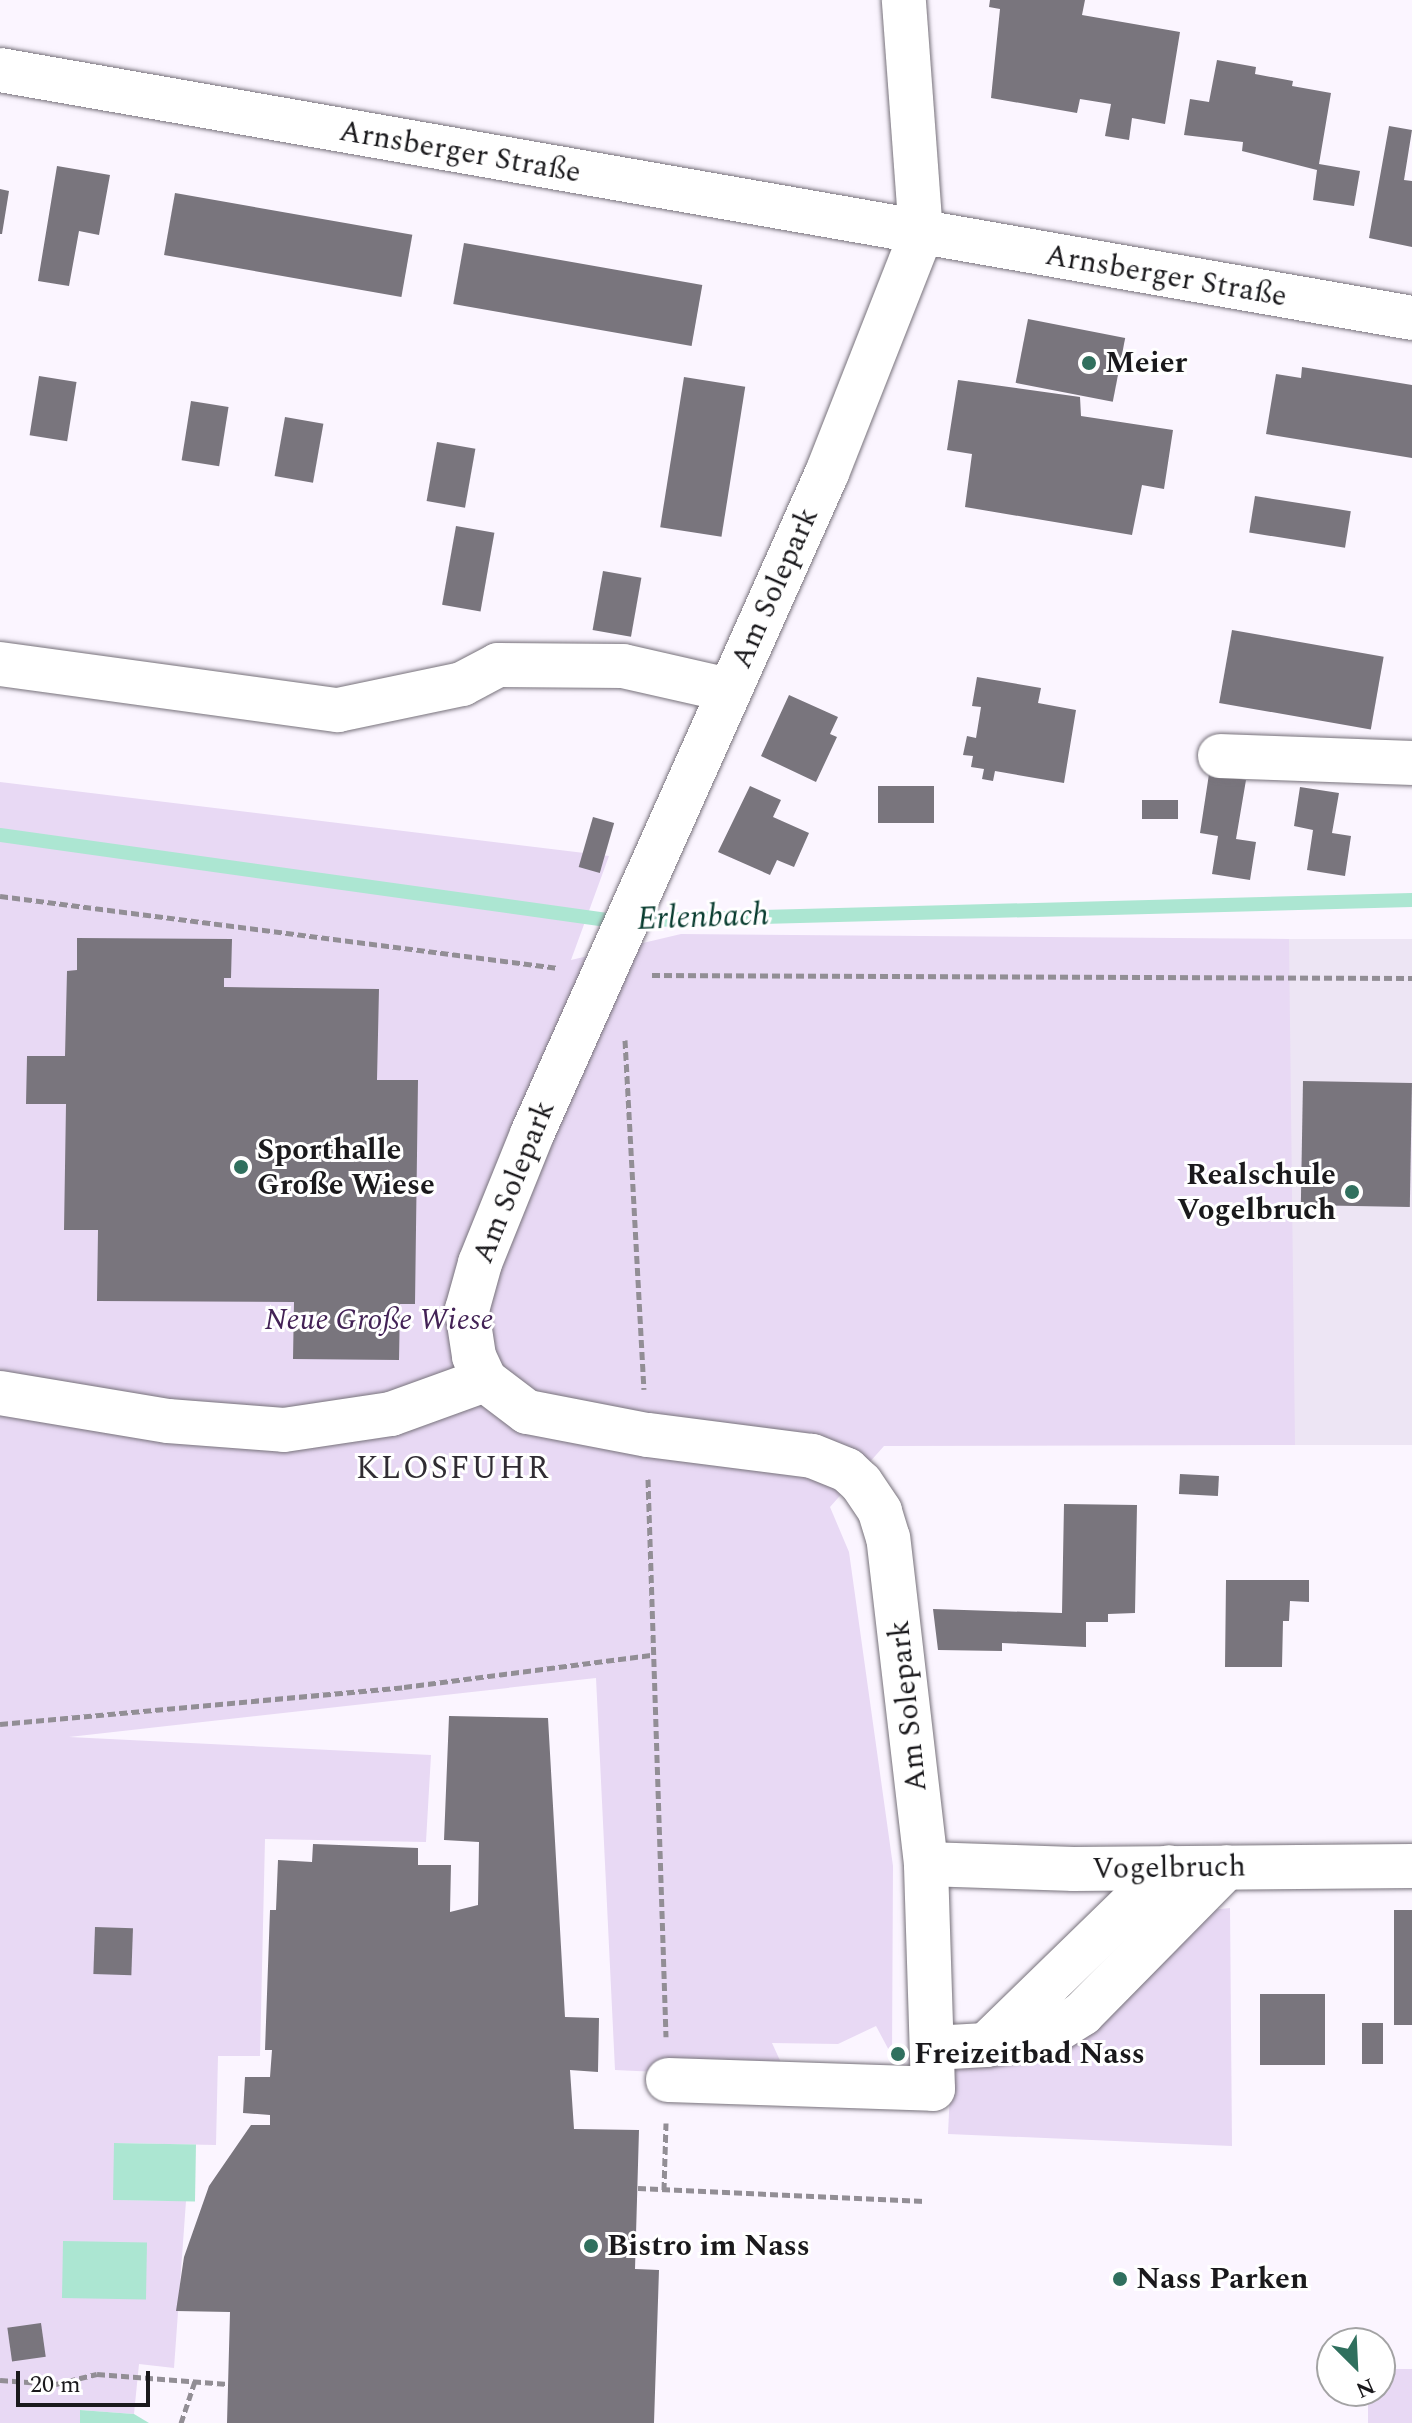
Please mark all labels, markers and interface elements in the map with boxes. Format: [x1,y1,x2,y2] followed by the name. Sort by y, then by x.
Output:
[336,113,584,191] street label: Arnsberger Straße
[1042,237,1290,315] street label: Arnsberger Straße
[1105,345,1187,381] place label: Meier
[1080,354,1098,372] marker: Meier
[724,502,826,674] street label: Am Solepark
[636,897,770,939] water label: Erlenbach
[465,1095,563,1269] street label: Am Solepark
[257,1132,435,1202] place label: Sporthalle Große Wiese
[1177,1157,1336,1228] place label: Realschule Vogelbruch
[232,1158,250,1176] marker: Sporthalle Große Wiese
[1343,1183,1361,1201] marker: Realschule Vogelbruch
[264,1302,494,1338] park label: Neue Große Wiese
[356,1450,550,1488] district label: KLOSFUHR
[881,1618,935,1794] street label: Am Solepark
[1092,1849,1246,1887] street label: Vogelbruch
[914,2036,1145,2072] place label: Freizeitbad Nass
[889,2045,907,2063] marker: Freizeitbad Nass
[607,2228,810,2264] place label: Bistro im Nass
[582,2237,600,2255] marker: Bistro im Nass
[1136,2261,1308,2297] place label: Nass Parken
[1111,2270,1129,2288] marker: Nass Parken
[1316,2327,1396,2407] north arrow
[20,2355,154,2405] scale bar
[30,2367,81,2403] text: 20 m
[1350,2369,1380,2406] text: N

